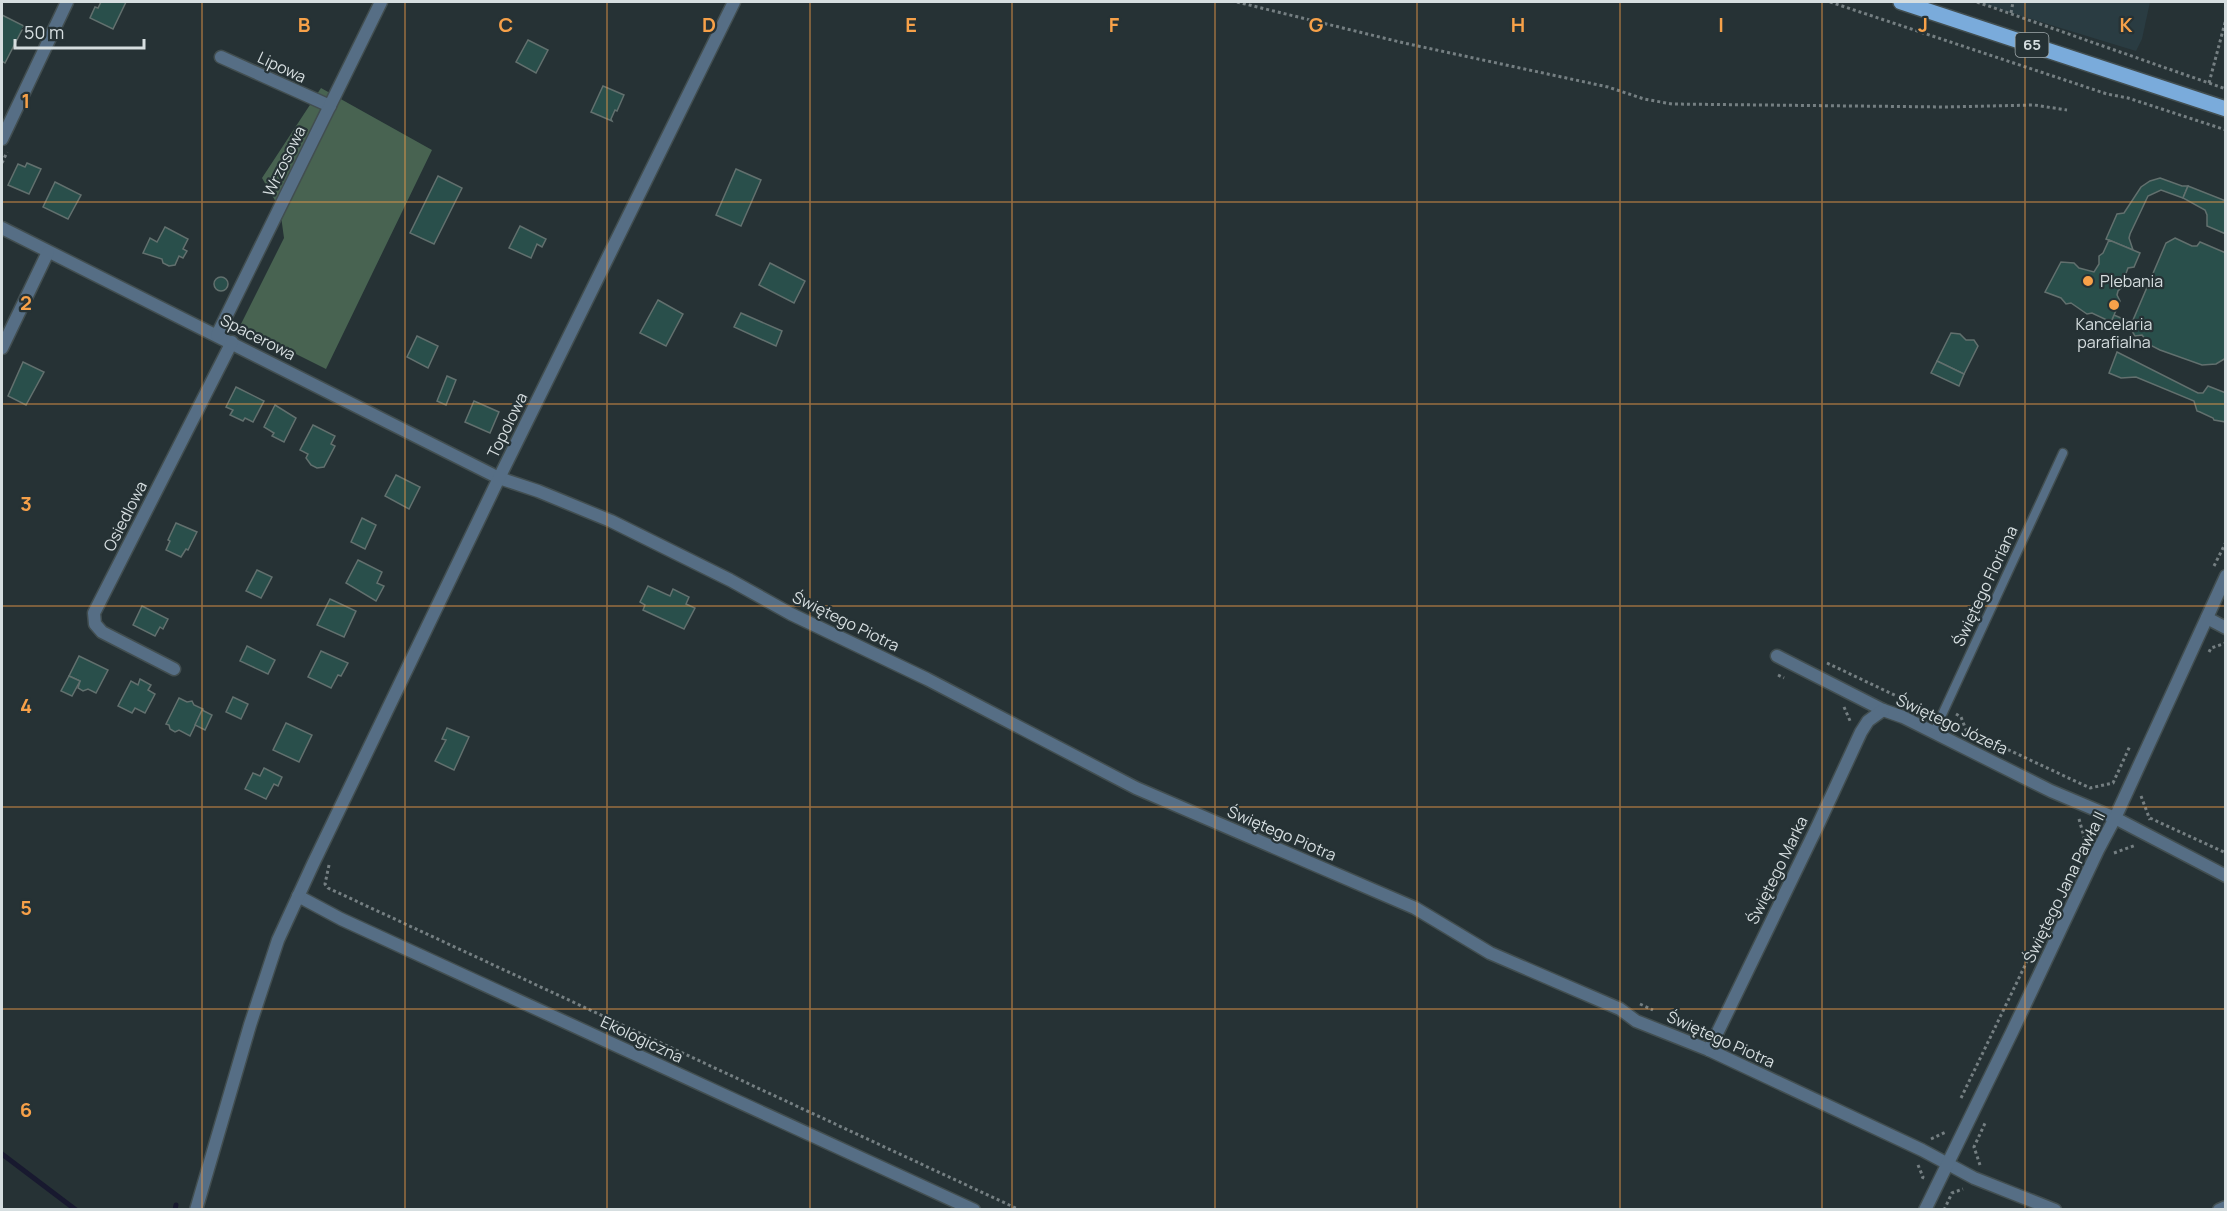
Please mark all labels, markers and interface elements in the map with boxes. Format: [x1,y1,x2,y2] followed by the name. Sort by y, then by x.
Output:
[298,11,311,38] text: B
[499,11,513,38] text: C
[702,11,716,38] text: D
[905,11,917,38] text: E
[1109,11,1120,38] text: F
[1309,11,1324,38] text: G
[1511,11,1525,38] text: H
[1718,11,1724,38] text: I
[1918,11,1928,38] text: J
[2120,11,2133,38] text: K
[15,12,144,50] scale bar
[24,20,64,44] text: 50 m
[2016,33,2048,57] road number: 65
[254,46,310,88] street label: Lipowa
[22,87,30,114] text: 1
[257,122,311,200] street label: Wrzosowa
[2100,270,2163,292] place label: Plebania
[2081,274,2095,288] marker: Plebania
[20,289,32,316] text: 2
[2107,298,2121,312] marker: Kancelaria parafialna
[217,309,299,365] street label: Spacerowa
[2076,313,2152,353] place label: Kancelaria parafialna
[482,389,532,461] street label: Topolowa
[98,477,152,555] street label: Osiedlowa
[20,490,32,517] text: 3
[1947,522,2023,650] street label: Świętego Floriana
[789,586,903,656] street label: Świętego Piotra
[1893,688,2011,760] street label: Świętego Józefa
[20,692,32,719] text: 4
[1224,800,1340,866] street label: Świętego Piotra
[2018,808,2110,966] street label: Świętego Jana Pawła II
[1741,812,1813,928] street label: Świętego Marka
[20,894,32,921] text: 5
[1663,1005,1779,1073] street label: Świętego Piotra
[597,1010,687,1068] street label: Ekologiczna
[20,1096,32,1123] text: 6

